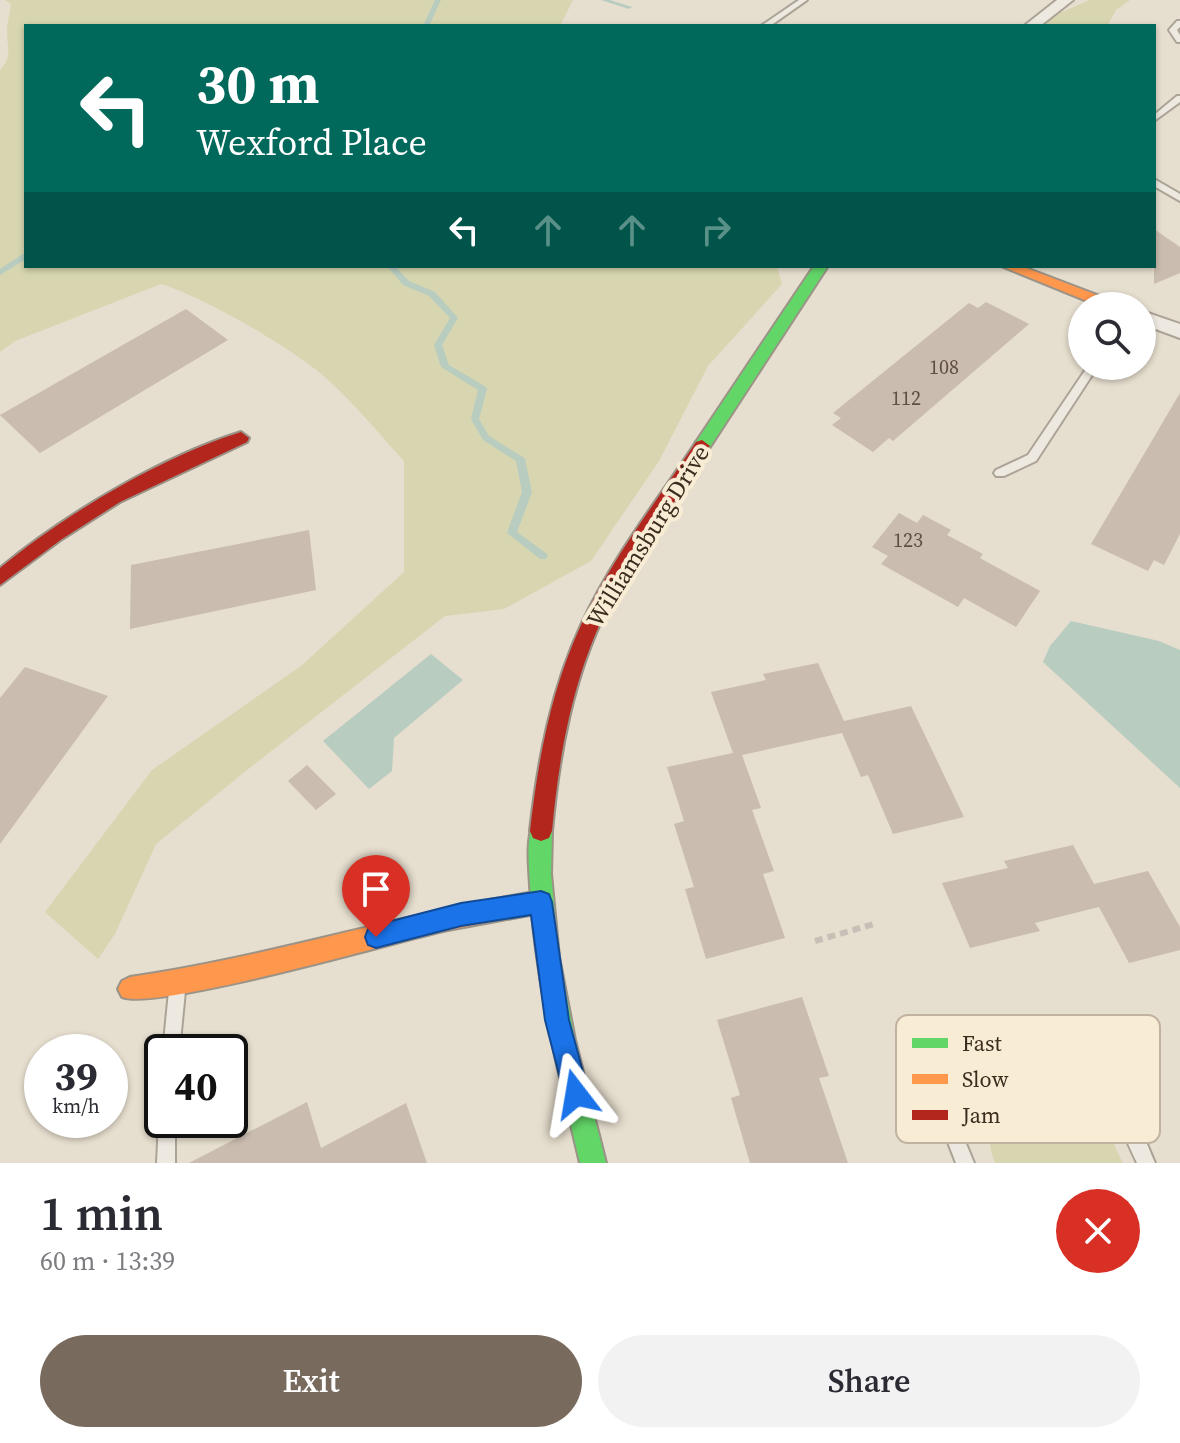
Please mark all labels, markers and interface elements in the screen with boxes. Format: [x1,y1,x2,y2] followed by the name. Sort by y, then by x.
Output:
[196,45,319,122] text: 30 m
[64,56,168,160] icon: left
[196,118,427,167] text: Wexford Place
[442,208,486,252] icon: left
[526,208,570,252] icon: ahead
[610,208,654,252] icon: ahead
[694,208,738,252] icon: right
[1068,292,1156,380] map controls
[1068,292,1156,380] button: search
[929,353,959,381] house number: 108
[891,384,921,412] house number: 112
[578,439,717,633] street label: Williamsburg Drive
[893,526,923,554] house number: 123
[342,855,410,937] pin
[354,867,398,911] icon: arrive
[896,1015,1160,1143] legend
[962,1028,1003,1058] text: Fast
[144,1034,248,1138] speed limit sign: 40
[54,1049,98,1103] text: 39
[534,1052,618,1136] position arrow
[962,1064,1009,1094] text: Slow
[52,1092,100,1120] text: km/h
[961,1100,1001,1130] text: Jam
[40,1180,163,1246] text: 1 min
[1056,1189,1140,1273] button: close
[40,1243,175,1279] text: 60 m · 13:39
[40,1335,582,1427] button: Exit
[598,1335,1140,1427] button: Share

